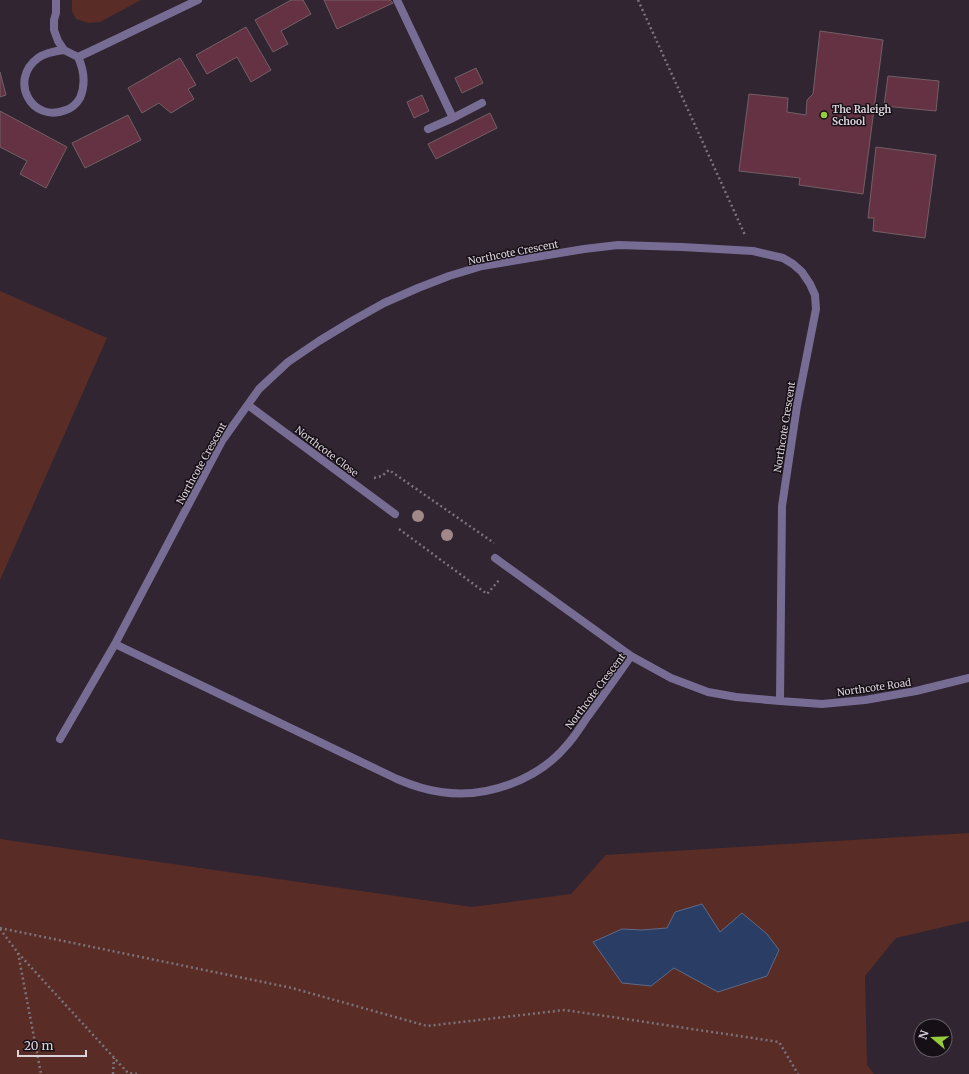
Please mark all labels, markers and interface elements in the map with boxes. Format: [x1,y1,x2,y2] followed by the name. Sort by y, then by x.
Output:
[832,103,892,128] place label: The Raleigh School
[819,110,829,120] marker: The Raleigh School
[467,237,560,268] street label: Northcote Crescent
[771,381,798,474] street label: Northcote Crescent
[173,420,229,507] street label: Northcote Crescent
[292,423,361,479] street label: Northcote Close
[563,651,628,732] street label: Northcote Crescent
[836,676,912,699] street label: Northcote Road
[913,1018,953,1058] north arrow
[916,1028,932,1041] text: N
[18,1032,86,1058] scale bar
[24,1038,53,1053] text: 20 m

